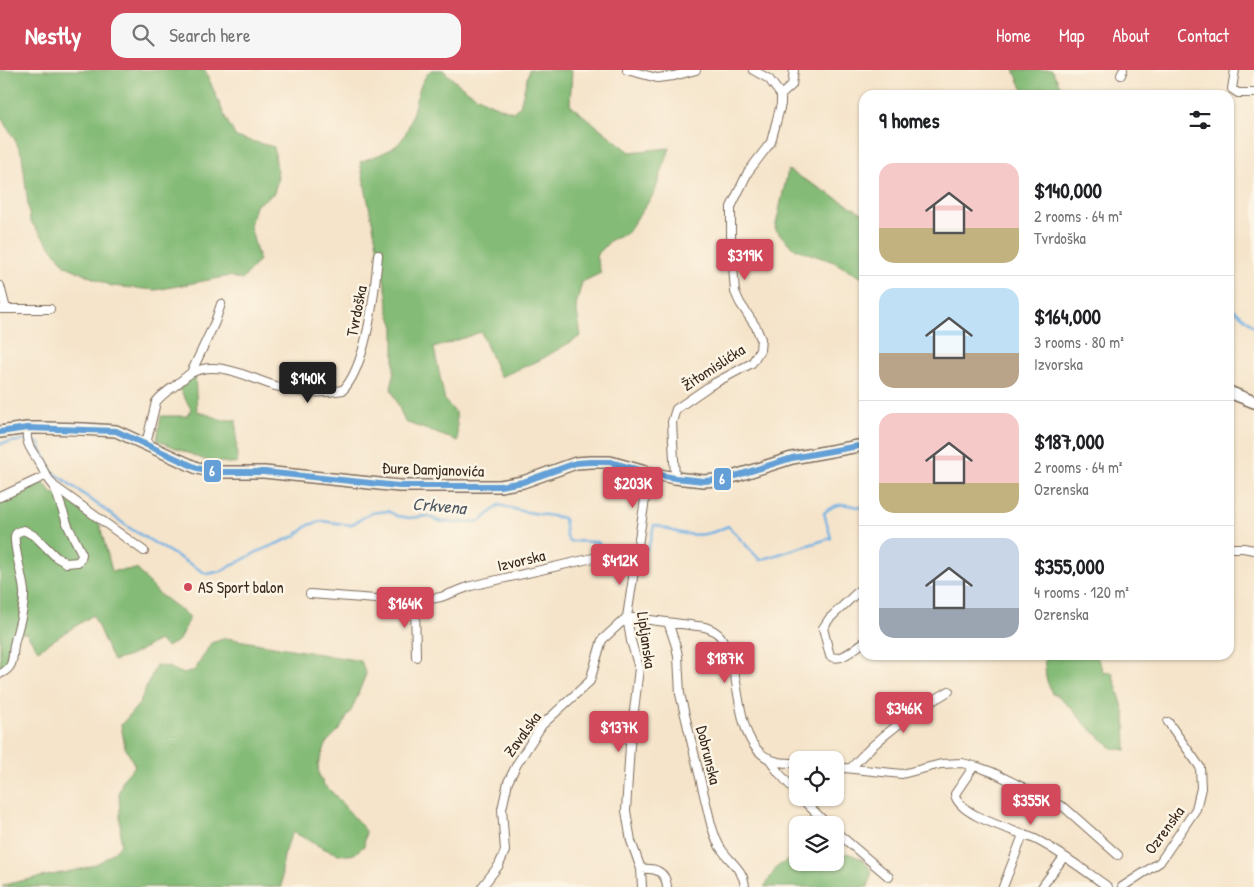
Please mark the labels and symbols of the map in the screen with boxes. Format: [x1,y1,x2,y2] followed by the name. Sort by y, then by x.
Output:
[710,238,780,281] pin: $319K
[340,283,372,339] street label: Tvrdoška
[677,338,749,396] street label: Žitomislićka
[273,362,343,404] pin: $140K
[381,456,485,482] street label: Đure Damjanovića
[203,459,222,483] line badge: 6
[209,461,215,480] text: 6
[598,466,668,509] pin: $203K
[713,467,732,491] line badge: 6
[719,469,725,488] text: 6
[411,491,469,520] water label: Crkvena
[495,544,547,576] street label: Izvorska
[585,544,655,586] pin: $412K
[198,576,284,598] place label: AS Sport balon
[182,581,194,593] marker: AS Sport balon
[370,586,440,629] pin: $164K
[632,610,662,670] street label: Lipljanska
[690,642,760,684] pin: $187K
[869,692,939,734] pin: $346K
[498,707,546,761] street label: Zavalska
[584,710,654,753] pin: $137K
[691,723,727,787] street label: Dobrunska
[996,784,1066,826] pin: $355K
[1139,801,1189,859] street label: Ozrenska

